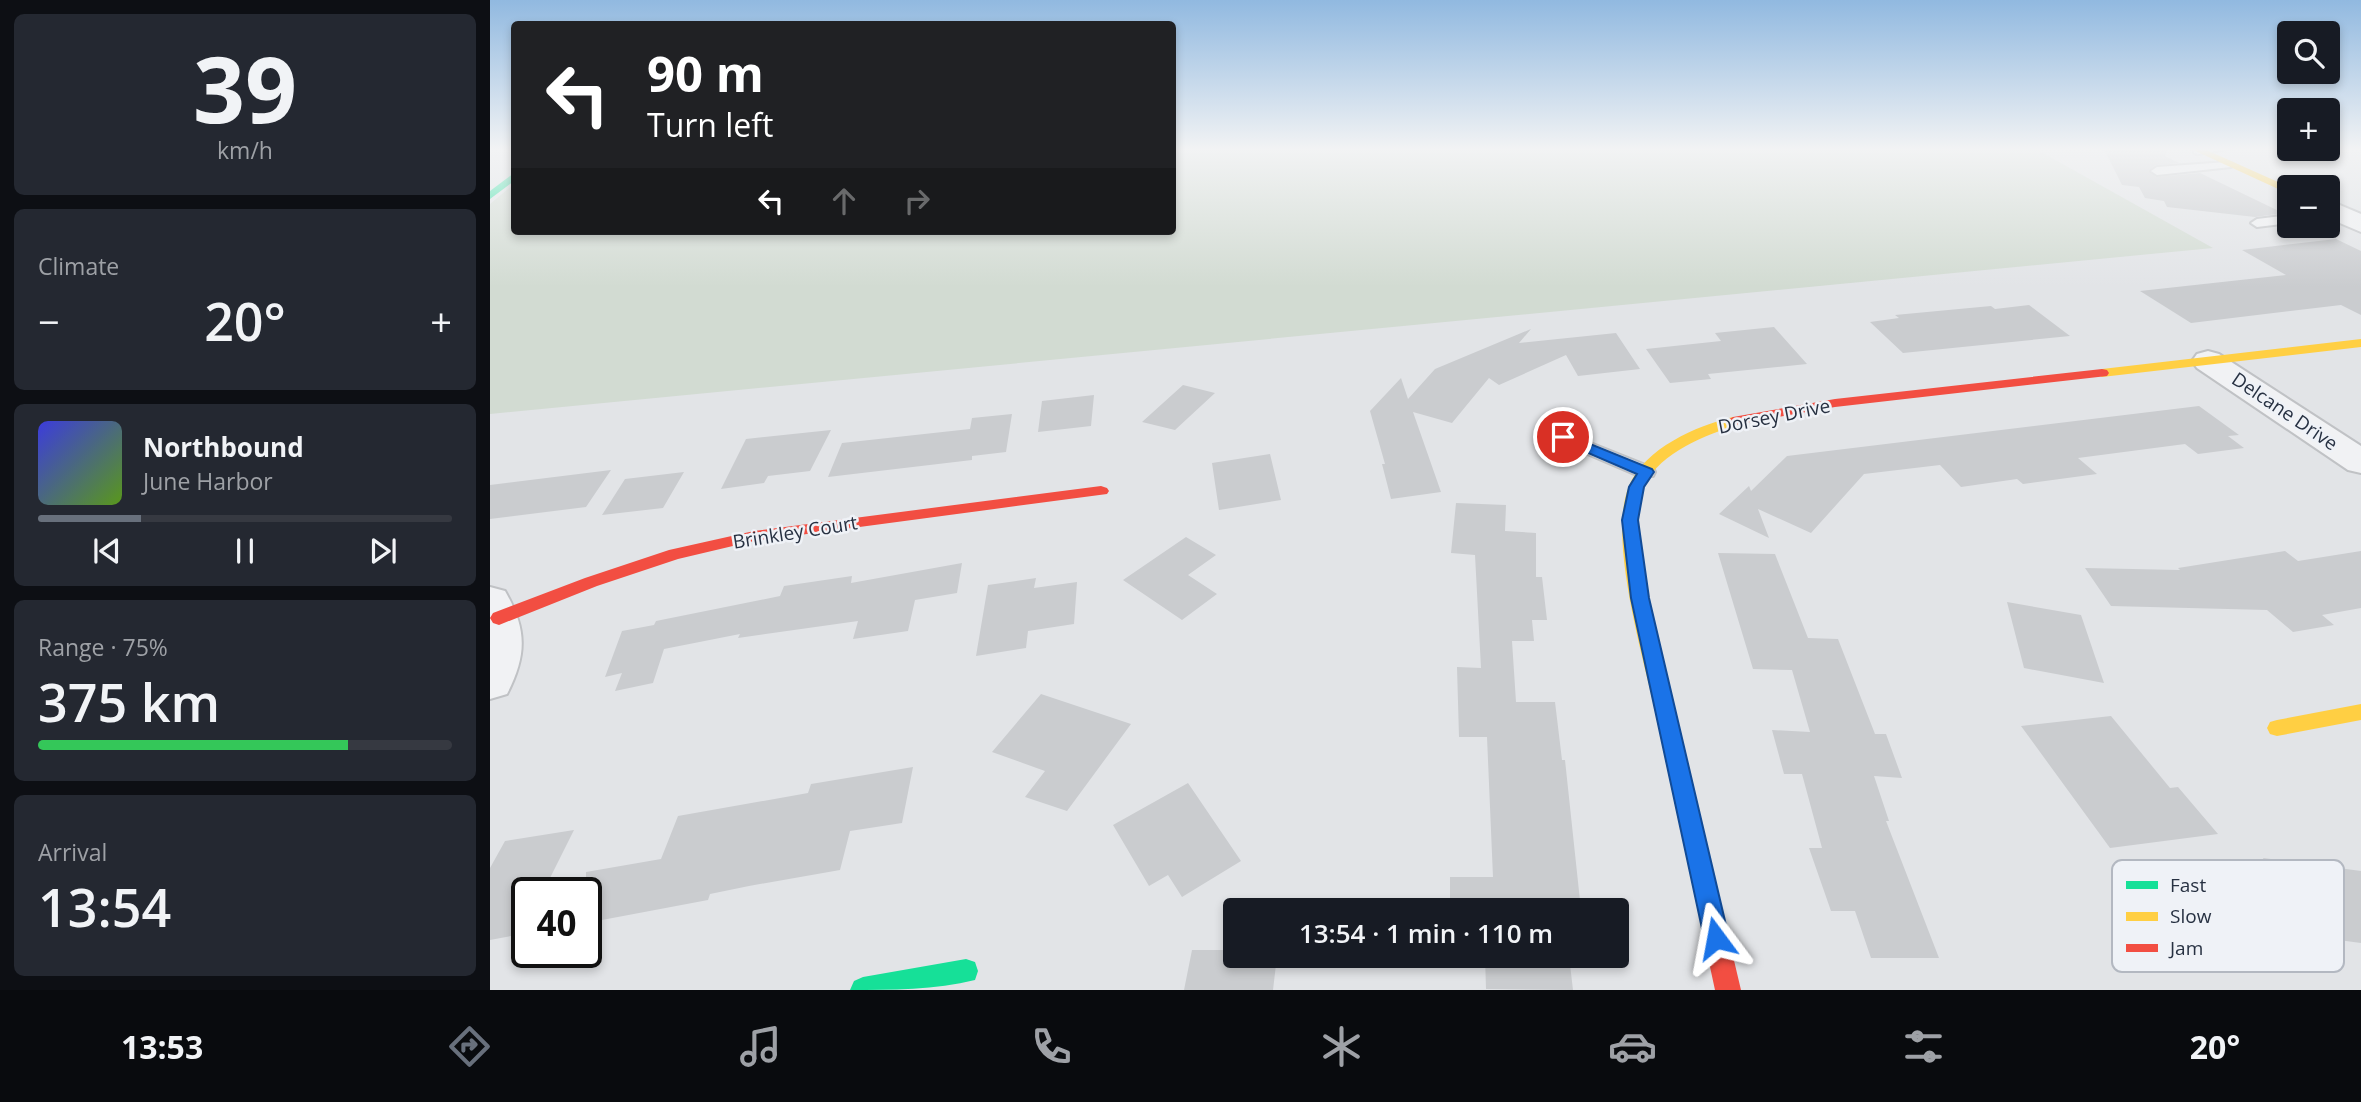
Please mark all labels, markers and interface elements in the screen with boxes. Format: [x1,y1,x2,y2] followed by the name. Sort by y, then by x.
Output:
[2277,21,2340,238] map controls
[2277,21,2340,84] button: search
[193,26,297,150] text: 39
[647,40,764,106] text: 90 m
[532,49,623,140] icon: left
[2277,98,2340,161] button: +
[647,103,773,146] text: Turn left
[217,134,273,166] text: km/h
[2277,175,2340,238] button: −
[752,182,790,220] icon: left
[825,182,863,220] icon: ahead
[898,182,936,220] icon: right
[38,250,119,282] text: Climate
[204,285,286,356] text: 20°
[38,295,60,347] text: −
[430,295,452,347] text: +
[2227,366,2343,456] street label: Delcane Drive
[1716,392,1832,440] street label: Dorsey Drive
[1533,407,1593,467] pin
[1544,418,1582,456] icon: arrive
[143,429,304,465] text: Northbound
[143,465,273,497] text: June Harbor
[731,509,859,555] street label: Brinkley Court
[88,532,126,570] icon: previous
[226,532,264,570] icon: pause
[364,532,402,570] icon: next
[38,631,168,663] text: Range · 75%
[38,666,220,737] text: 375 km
[38,836,107,868] text: Arrival
[2112,860,2344,972] legend
[38,871,171,942] text: 13:54
[2170,872,2206,898] text: Fast
[511,877,602,968] speed limit sign: 40
[1679,901,1753,975] position arrow
[2170,903,2212,929] text: Slow
[1299,915,1553,951] text: 13:54 · 1 min · 110 m
[2168,935,2203,961] text: Jam
[445,1022,494,1071] icon: directions
[736,1022,785,1071] icon: music
[1027,1022,1076,1071] icon: phone
[1317,1022,1366,1071] icon: climate
[1608,1022,1657,1071] icon: car
[1899,1022,1948,1071] icon: filters
[121,1025,203,1068] text: 13:53
[2190,1025,2240,1068] text: 20°

